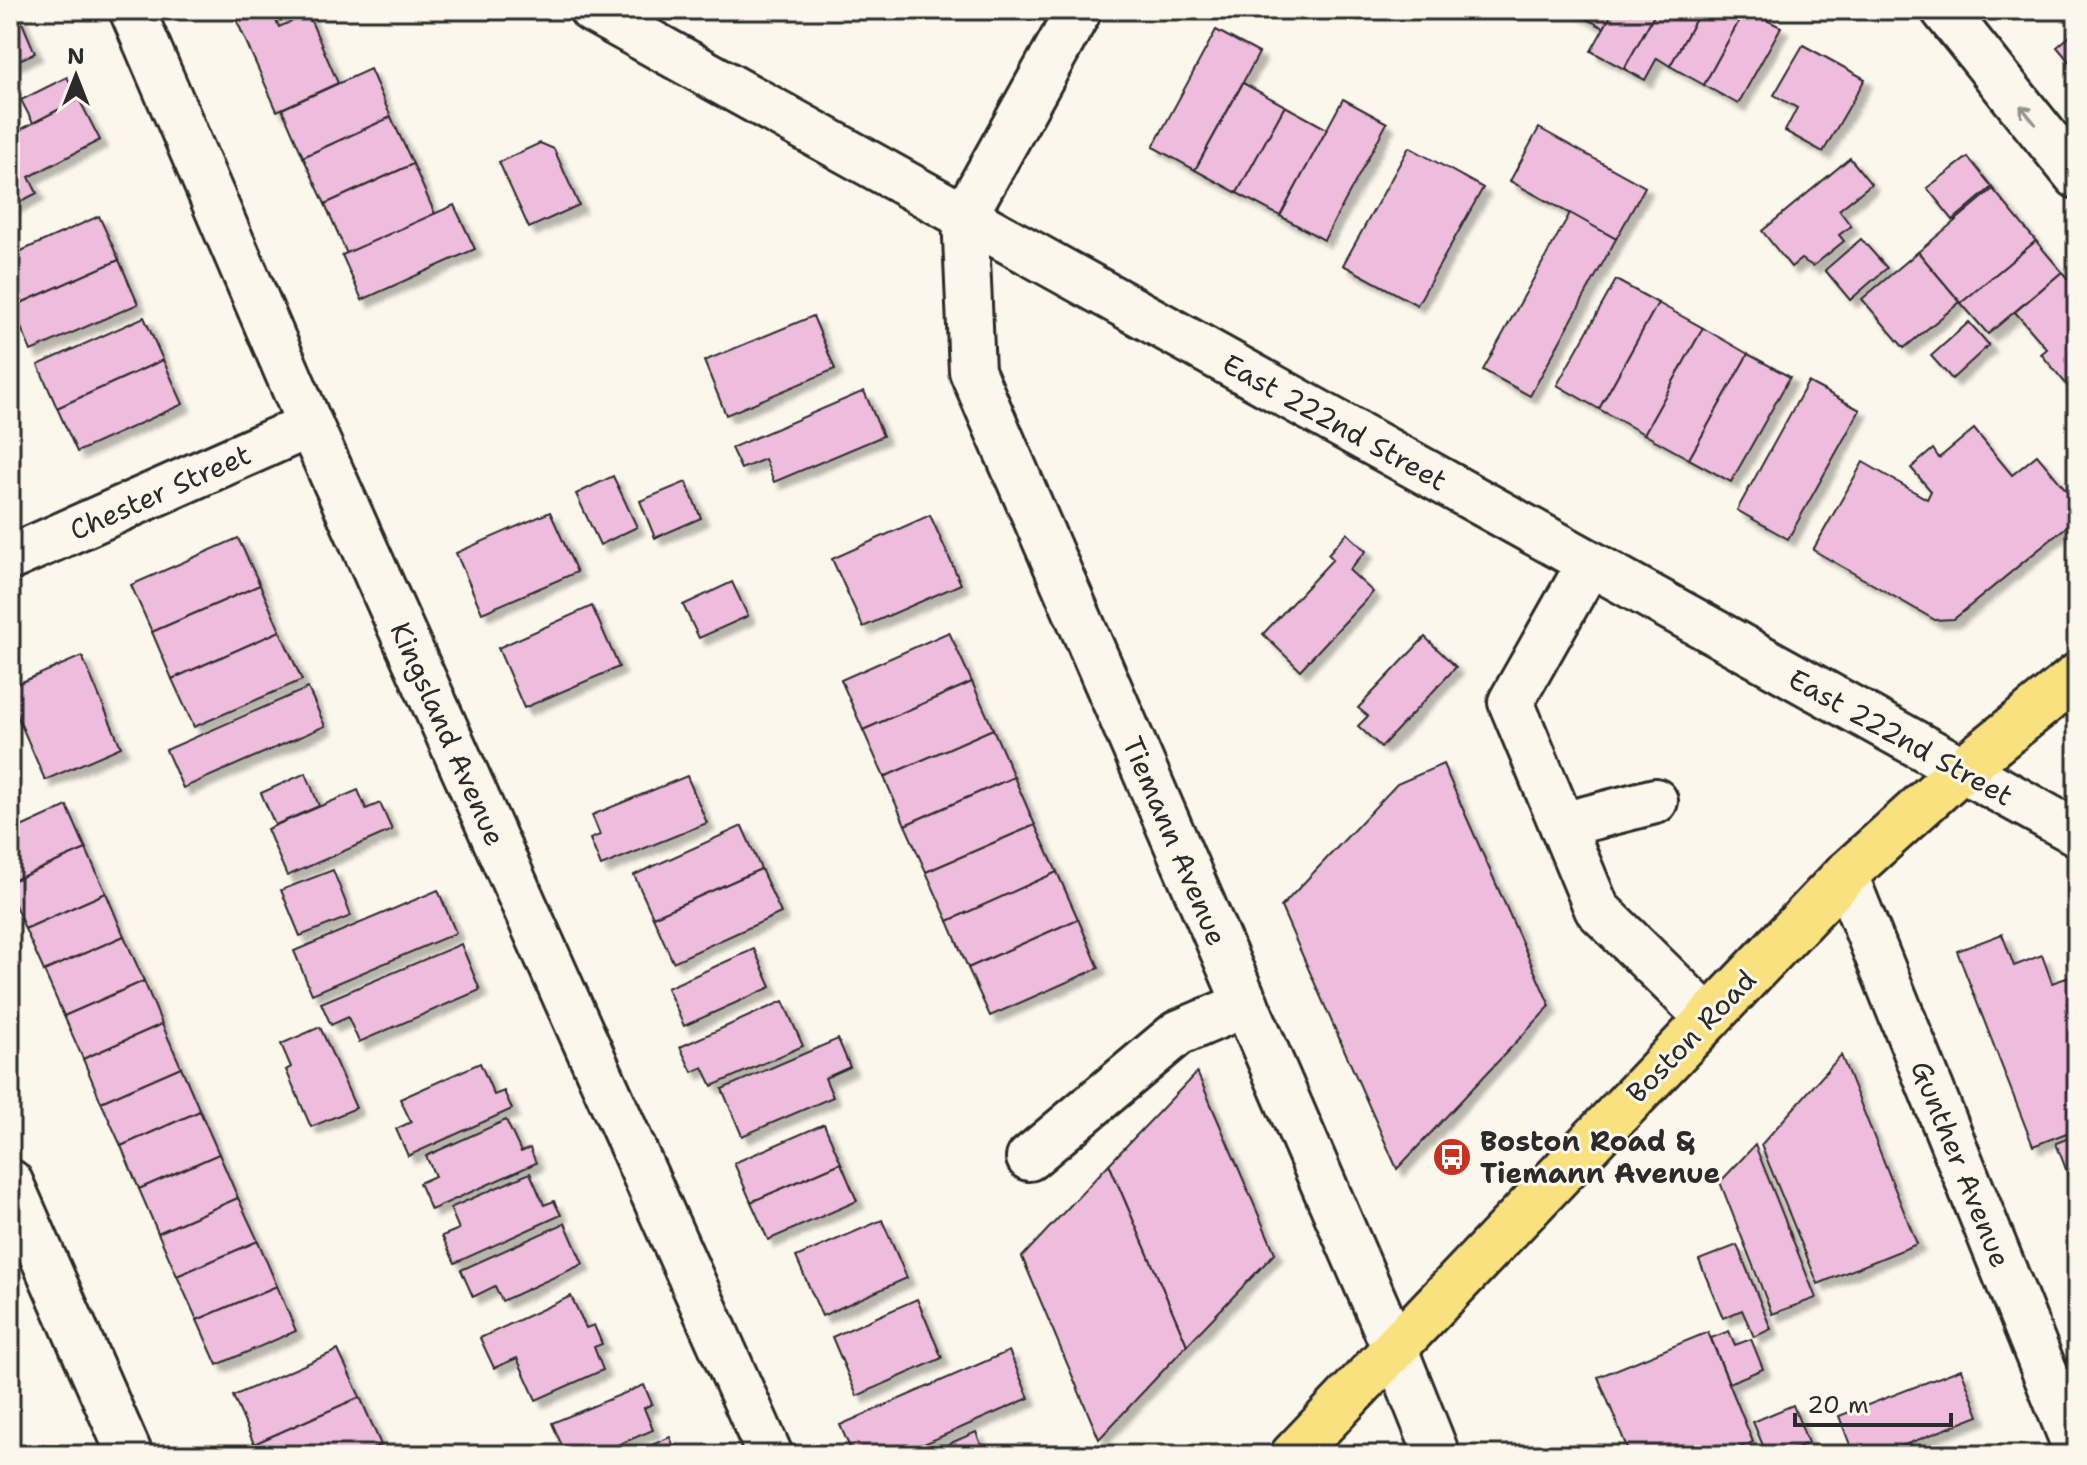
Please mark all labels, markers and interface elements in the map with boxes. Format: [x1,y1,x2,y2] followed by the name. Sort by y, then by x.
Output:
[36,36,116,116] north arrow
[67,42,85,71] text: N
[2020,105,2037,126] one-way arrow
[1216,345,1454,499] street label: East 222nd Street
[63,435,257,549] street label: Chester Street
[382,616,514,852] street label: Kingsland Avenue
[1782,660,2020,814] street label: East 222nd Street
[1114,731,1236,951] street label: Tiemann Avenue
[1618,961,1764,1111] street label: Boston Road
[1902,1055,2020,1273] street label: Gunther Avenue
[1480,1122,1720,1192] place label: Boston Road & Tiemann Avenue
[1431,1136,1473,1178] bus stop icon: Boston Road & Tiemann Avenue
[1795,1377,1951,1427] scale bar
[1807,1389,1869,1421] text: 20 m

